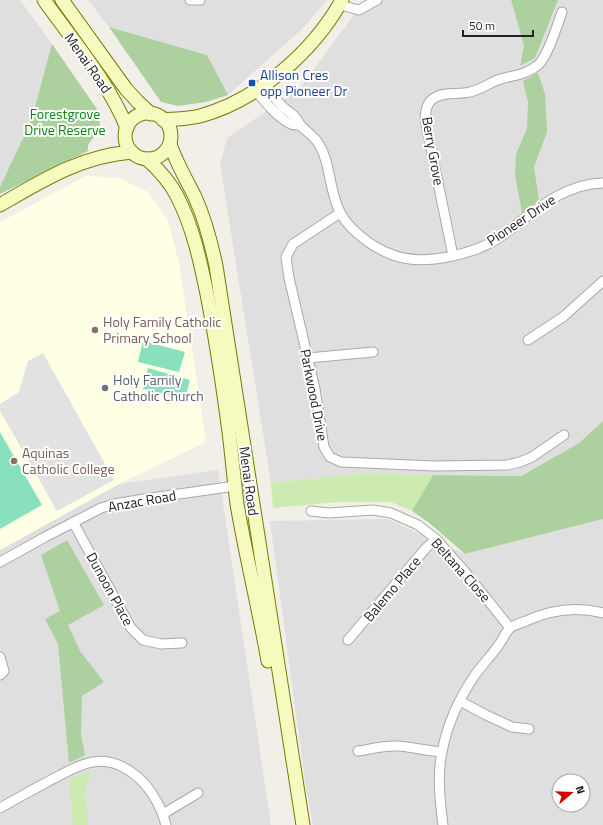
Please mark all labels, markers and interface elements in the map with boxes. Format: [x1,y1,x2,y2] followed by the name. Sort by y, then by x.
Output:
[463,12,533,38] scale bar
[469,16,495,35] text: 50 m
[60,28,117,97] street label: Menai Road
[260,64,348,101] place label: Allison Cres opp Pioneer Dr
[247,78,257,88] marker: Allison Cres opp Pioneer Dr
[24,103,106,140] park label: Forestgrove Drive Reserve
[417,115,450,187] street label: Berry Grove
[482,189,559,250] street label: Pioneer Drive
[103,311,221,348] place label: Holy Family Catholic Primary School
[90,325,100,335] marker: Holy Family Catholic Primary School
[295,347,334,443] street label: Parkwood Drive
[113,369,204,406] place label: Holy Family Catholic Church
[100,383,110,393] marker: Holy Family Catholic Church
[22,442,115,479] place label: Aquinas Catholic College
[234,445,265,517] street label: Menai Road
[9,456,19,466] marker: Aquinas Catholic College
[106,484,178,517] street label: Anzac Road
[427,533,496,607] street label: Beltana Close
[82,548,139,629] street label: Dunoon Place
[358,551,425,626] street label: Balemo Place
[551,773,591,813] north arrow
[572,784,589,796] text: N

